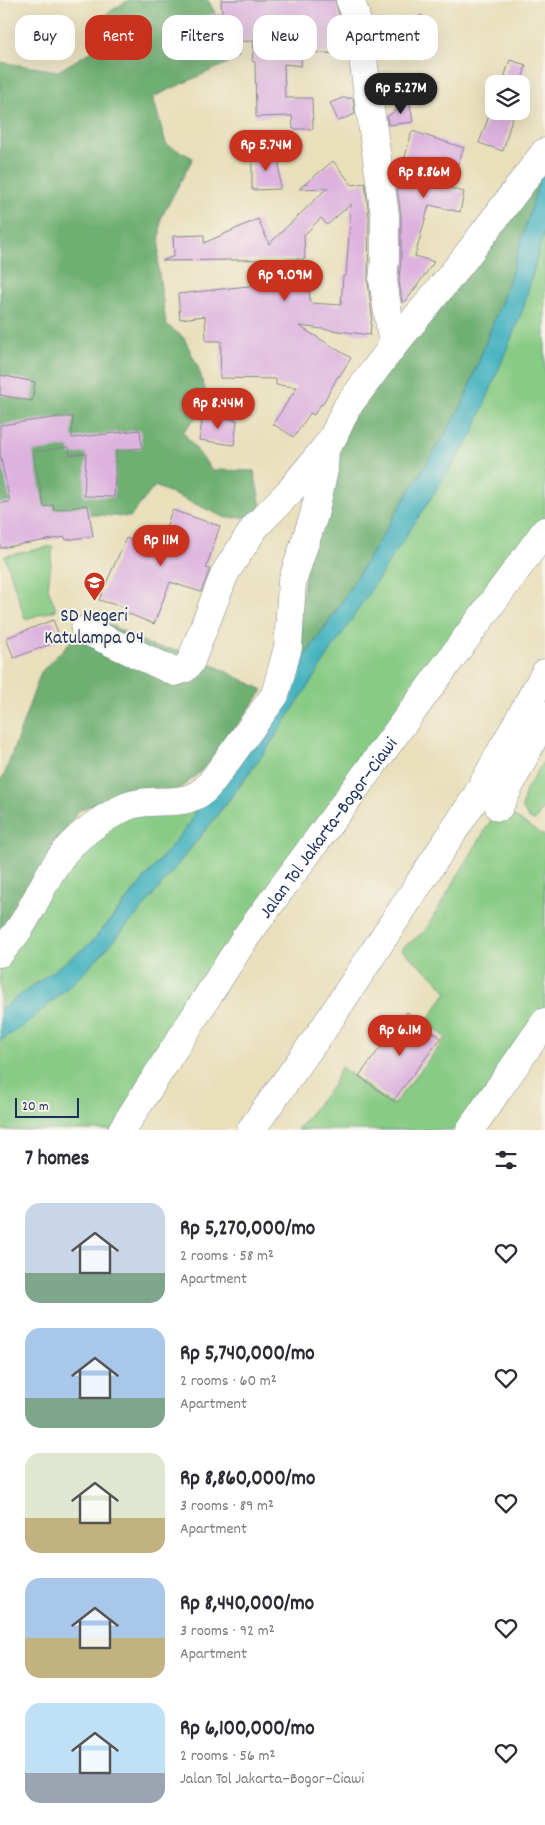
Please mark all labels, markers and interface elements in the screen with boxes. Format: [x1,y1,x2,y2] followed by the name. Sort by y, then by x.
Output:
[15,15,75,60] chip: Buy
[85,15,152,60] chip: Rent
[162,15,243,60] chip: Filters
[253,15,317,60] chip: New
[327,15,438,60] chip: Apartment
[349,72,453,115] pin: Rp 5.27M
[485,75,530,120] map controls
[485,75,530,120] button: layers
[375,77,427,100] text: Rp 5.27M
[214,130,318,172] pin: Rp 5.74M
[240,134,292,157] text: Rp 5.74M
[372,156,476,199] pin: Rp 8.86M
[398,161,450,184] text: Rp 8.86M
[233,260,337,302] pin: Rp 9.09M
[258,264,312,287] text: Rp 9.09M
[166,388,270,430] pin: Rp 8.44M
[193,392,243,415] text: Rp 8.44M
[120,524,202,567] pin: Rp 11M
[143,529,179,552] text: Rp 11M
[82,571,106,602] school or university icon: SD Negeri Katulampa 04
[44,604,144,653] place label: SD Negeri Katulampa 04
[254,732,406,925] street label: Jalan Tol Jakarta–Bogor–Ciawi
[354,1014,446,1057] pin: Rp 6.1M
[379,1019,421,1042] text: Rp 6.1M
[15,1095,79,1118] scale bar
[22,1097,49,1117] text: 20 m
[25,1145,89,1175] text: 7 homes
[492,1146,520,1174] icon: filters
[180,1215,315,1245] text: Rp 5,270,000/mo
[65,1223,125,1283] icon: home
[492,1239,520,1267] icon: heart
[180,1245,274,1268] text: 2 rooms · 58 m²
[180,1268,247,1291] text: Apartment
[180,1340,315,1370] text: Rp 5,740,000/mo
[65,1348,125,1408] icon: home
[492,1364,520,1392] icon: heart
[180,1370,277,1393] text: 2 rooms · 60 m²
[180,1393,247,1416] text: Apartment
[180,1465,315,1495] text: Rp 8,860,000/mo
[65,1473,125,1533] icon: home
[492,1489,520,1517] icon: heart
[180,1495,274,1518] text: 3 rooms · 89 m²
[180,1518,247,1541] text: Apartment
[180,1590,314,1620] text: Rp 8,440,000/mo
[65,1598,125,1658] icon: home
[492,1614,520,1642] icon: heart
[180,1620,274,1643] text: 3 rooms · 92 m²
[180,1643,247,1666] text: Apartment
[180,1715,315,1745] text: Rp 6,100,000/mo
[65,1723,125,1783] icon: home
[492,1739,520,1767] icon: heart
[180,1745,275,1768] text: 2 rooms · 56 m²
[180,1768,364,1791] text: Jalan Tol Jakarta–Bogor–Ciawi

